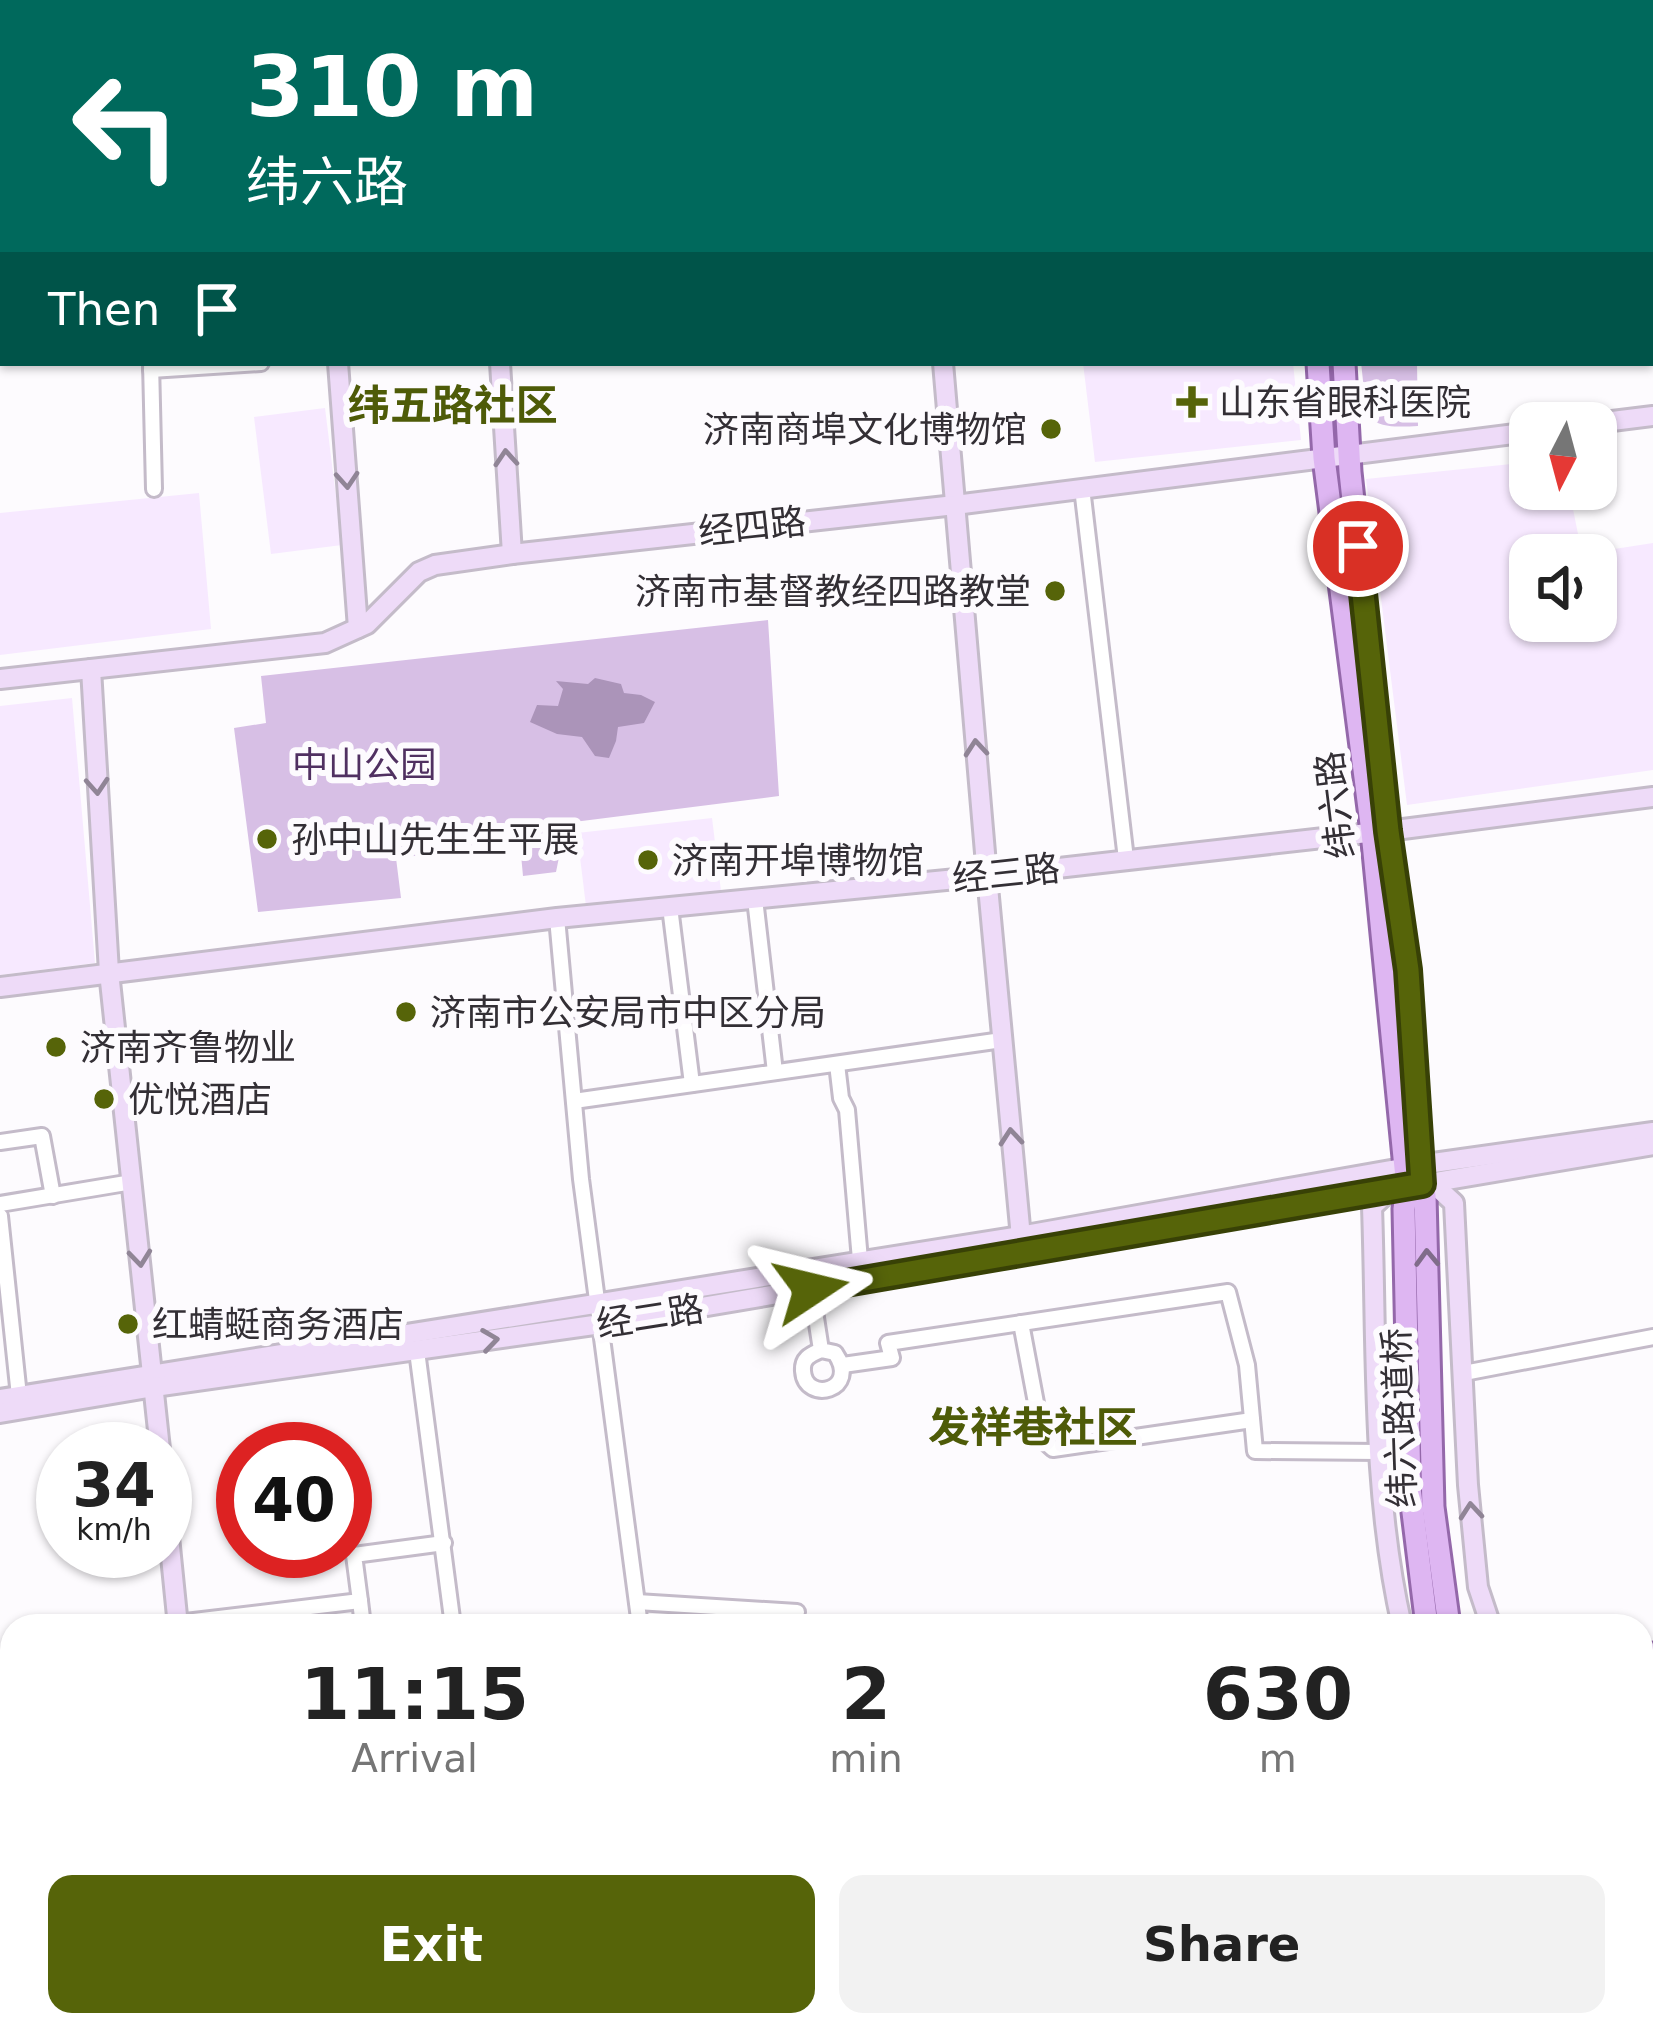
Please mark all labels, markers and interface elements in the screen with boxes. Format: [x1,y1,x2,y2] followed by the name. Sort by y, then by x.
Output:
[246,38,538,136] text: 310 m
[48,48,204,204] icon: left
[246,151,408,214] text: 纬六路
[184,276,250,342] icon: arrive
[48,283,160,336] text: Then
[348,381,558,430] district label: 纬五路社区
[1219,382,1471,423] place label: 山东省眼科医院
[1176,386,1208,418] marker: 山东省眼科医院
[1509,402,1617,510] north arrow
[1509,402,1617,642] map controls
[703,409,1027,450] place label: 济南商埠文化博物馆
[1038,416,1064,442] marker: 济南商埠文化博物馆
[494,448,520,467] one-way arrow
[334,471,359,490] one-way arrow
[1307,495,1409,597] pin
[696,500,808,553] street label: 经四路
[1325,513,1391,579] icon: arrive
[1509,534,1617,642] button: sound
[635,571,1031,612] place label: 济南市基督教经四路教堂
[1042,578,1068,604] marker: 济南市基督教经四路教堂
[963,738,989,757] one-way arrow
[292,744,436,785] park label: 中山公园
[1309,749,1362,861] street label: 纬六路
[84,777,110,796] one-way arrow
[291,819,579,860] place label: 孙中山先生生平展
[254,826,280,852] marker: 孙中山先生生平展
[672,840,924,881] place label: 济南开埠博物馆
[635,847,661,873] marker: 济南开埠博物馆
[950,847,1062,900] street label: 经三路
[430,992,826,1033] place label: 济南市公安局市中区分局
[393,999,419,1025] marker: 济南市公安局市中区分局
[80,1027,296,1068] place label: 济南齐鲁物业
[43,1034,69,1060] marker: 济南齐鲁物业
[128,1079,272,1120] place label: 优悦酒店
[91,1086,117,1112] marker: 优悦酒店
[999,1127,1024,1146] one-way arrow
[748,1226,874,1352] position arrow
[127,1248,153,1268] one-way arrow
[1414,1248,1440,1267] one-way arrow
[594,1288,707,1345] street label: 经二路
[152,1304,404,1345] place label: 红蜻蜓商务酒店
[115,1311,141,1337] marker: 红蜻蜓商务酒店
[1376,1327,1423,1509] street label: 纬六路道桥
[480,1328,499,1354] one-way arrow
[928,1403,1138,1452] district label: 发祥巷社区
[216,1422,372,1578] speed limit sign: 40
[72,1450,156,1520] text: 34
[1459,1501,1484,1520] one-way arrow
[76,1512,152,1547] text: km/h
[300,1652,529,1736] text: 11:15
[841,1652,891,1736] text: 2
[1203,1652,1353,1736] text: 630
[351,1736,478,1781] text: Arrival
[829,1736,903,1781] text: min
[1259,1736,1297,1781] text: m
[48,1875,815,2013] button: Exit
[839,1875,1605,2013] button: Share

